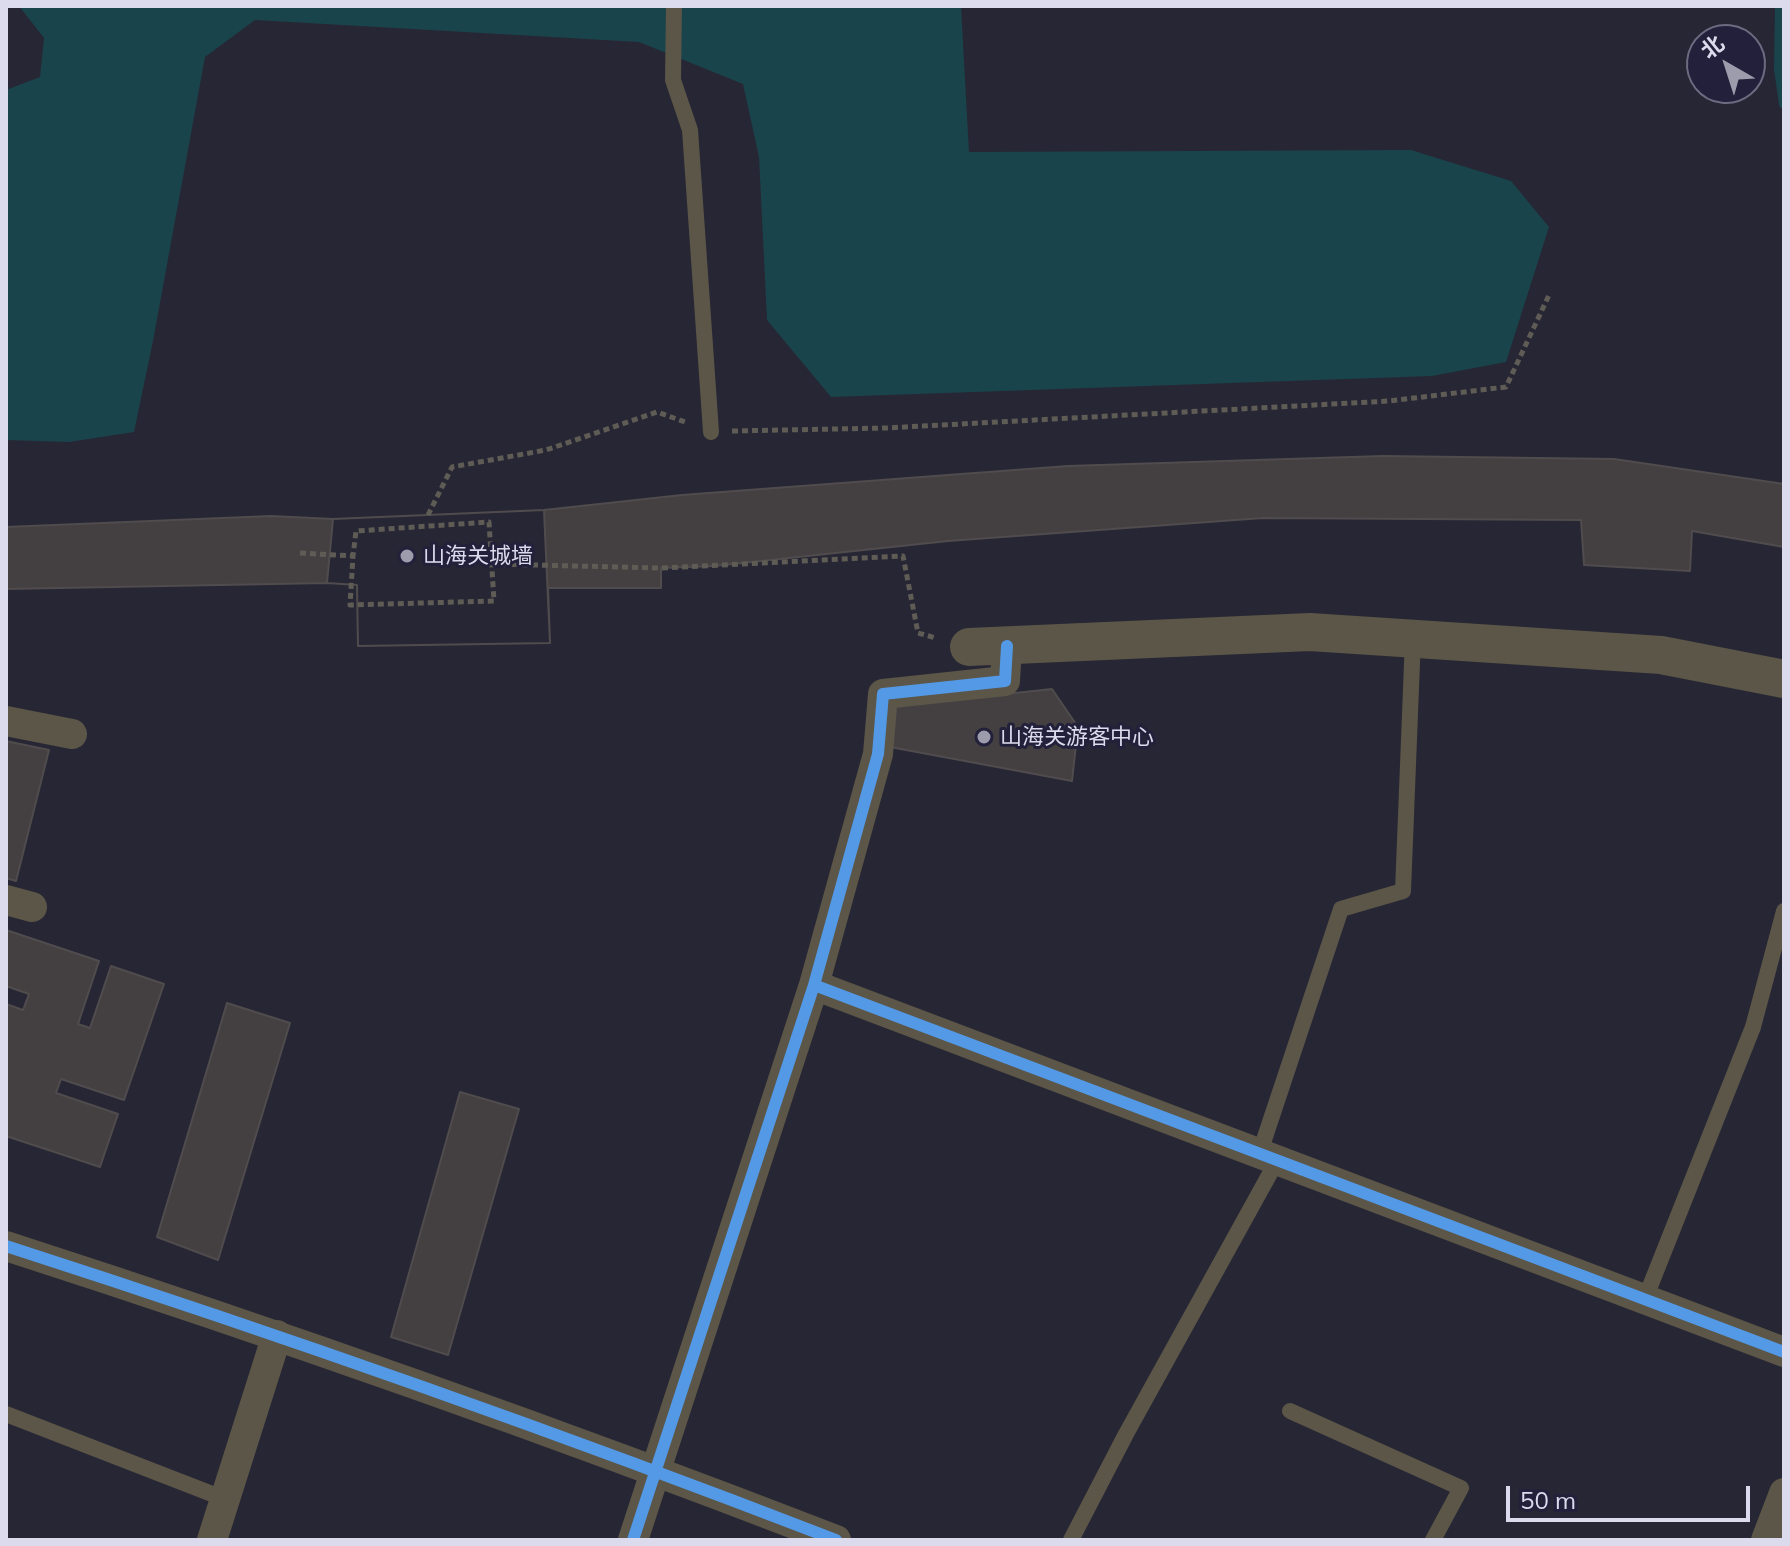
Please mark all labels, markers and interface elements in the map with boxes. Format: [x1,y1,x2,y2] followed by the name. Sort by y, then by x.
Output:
[1686,24,1766,104] north arrow
[1695,29,1730,65] text: 北
[423,543,533,569] place label: 山海关城墙
[398,547,416,565] marker: 山海关城墙
[1000,724,1154,750] place label: 山海关游客中心
[975,728,993,746] marker: 山海关游客中心
[1510,1470,1754,1520] scale bar
[1520,1485,1576,1515] text: 50 m

